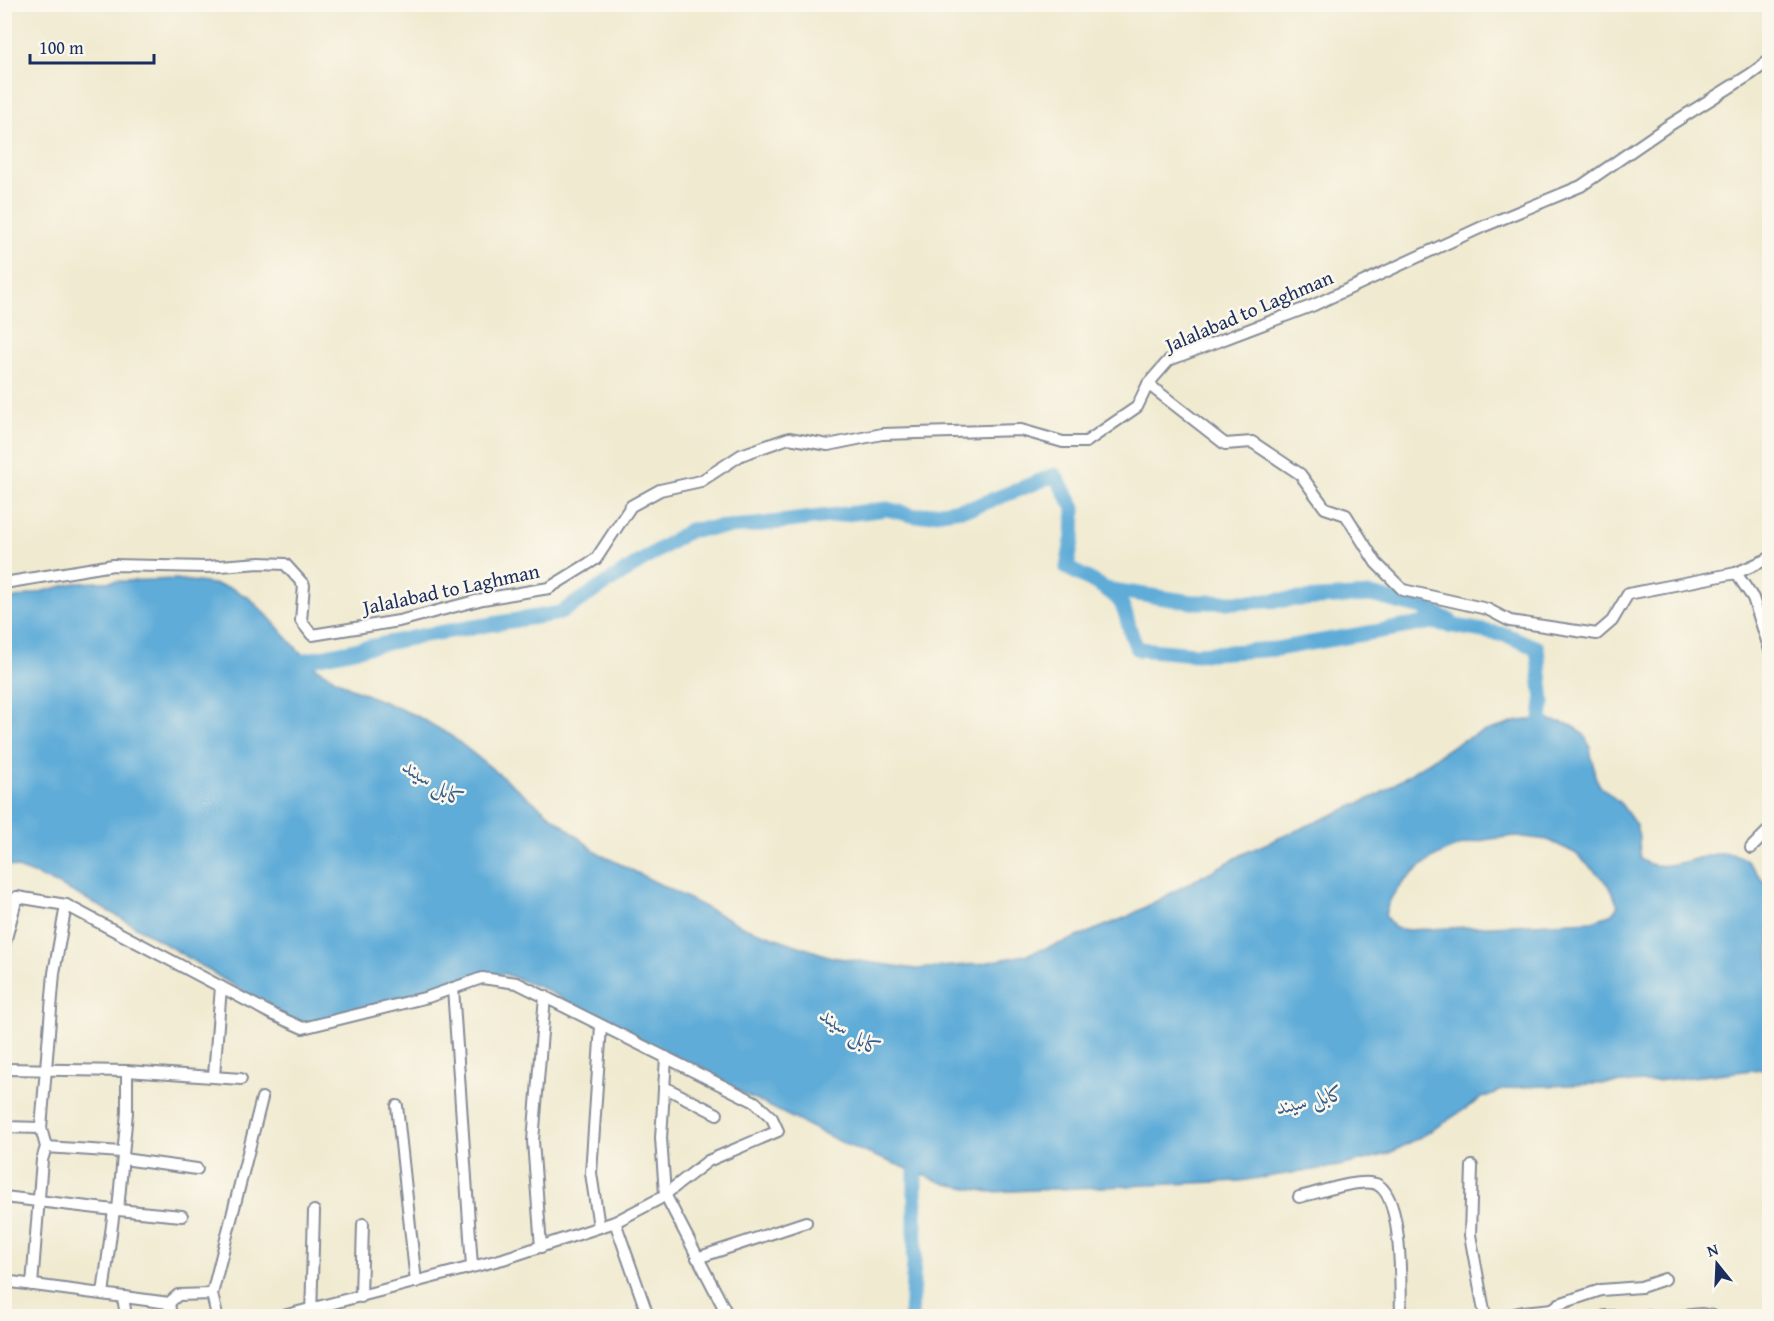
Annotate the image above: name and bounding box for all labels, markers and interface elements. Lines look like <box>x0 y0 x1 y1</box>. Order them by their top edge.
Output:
scale bar <box>30 27 154 65</box>
text: 100 m <box>39 34 84 61</box>
street label: Jalalabad to Laghman <box>1158 262 1337 360</box>
street label: Jalalabad to Laghman <box>357 556 542 622</box>
water label: کابل سيند <box>396 751 472 815</box>
water label: کابل سيند <box>814 999 889 1064</box>
water label: کابل سيند <box>1272 1077 1348 1122</box>
north arrow <box>1687 1234 1747 1294</box>
text: N <box>1704 1237 1721 1263</box>

